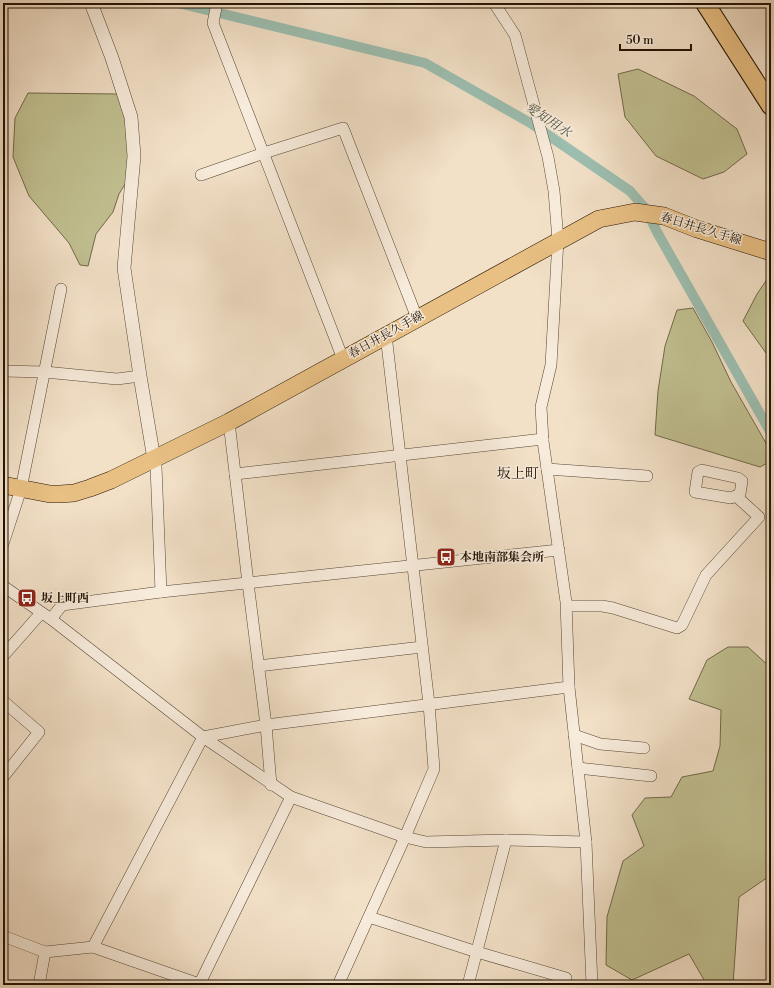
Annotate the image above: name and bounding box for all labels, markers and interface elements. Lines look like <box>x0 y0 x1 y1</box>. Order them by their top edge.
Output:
scale bar <box>620 26 691 52</box>
text: 50 m <box>626 33 654 48</box>
water label: 愛知用水 <box>522 99 576 142</box>
street label: 春日井長久手線 <box>659 210 743 248</box>
street label: 春日井長久手線 <box>346 308 426 362</box>
district label: 坂上町 <box>497 465 539 483</box>
bus stop icon: 本地南部集会所 <box>435 546 457 568</box>
place label: 本地南部集会所 <box>460 550 544 565</box>
bus stop icon: 坂上町西 <box>16 587 38 609</box>
place label: 坂上町西 <box>41 591 89 606</box>

